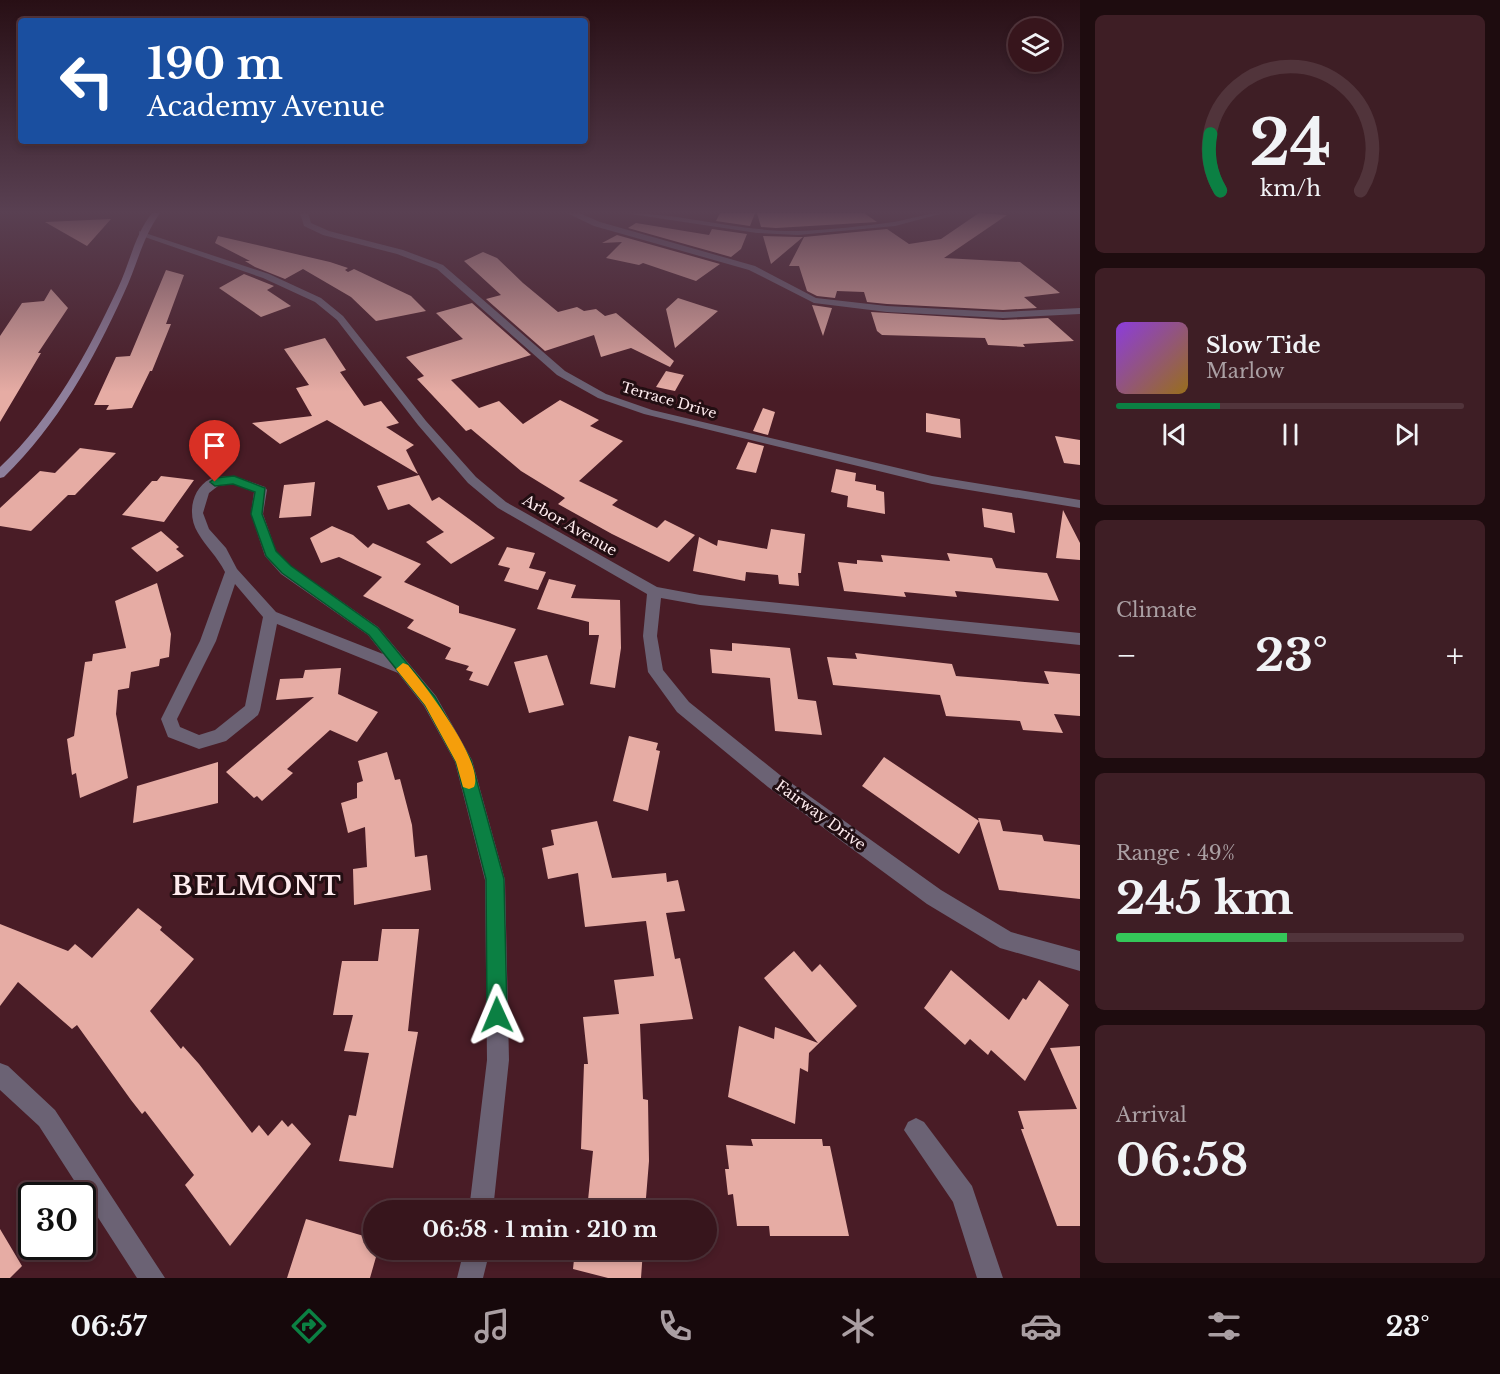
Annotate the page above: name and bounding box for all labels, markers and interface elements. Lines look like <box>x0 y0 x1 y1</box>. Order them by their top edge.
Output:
map controls <box>1008 18 1062 72</box>
button: layers <box>1008 18 1062 72</box>
text: 190 m <box>147 38 283 90</box>
icon: left <box>48 42 126 120</box>
text: Academy Avenue <box>147 90 385 123</box>
text: 24 <box>1249 104 1331 182</box>
text: km/h <box>1260 175 1321 202</box>
text: Slow Tide <box>1206 332 1321 359</box>
text: Marlow <box>1206 359 1285 383</box>
street label: Terrace Drive <box>619 378 719 422</box>
icon: previous <box>1158 418 1191 451</box>
icon: pause <box>1274 418 1307 451</box>
icon: next <box>1390 418 1423 451</box>
pin <box>189 420 240 482</box>
icon: arrive <box>198 429 231 462</box>
street label: Arbor Avenue <box>519 490 621 560</box>
text: Climate <box>1116 598 1197 622</box>
text: 23° <box>1255 627 1328 683</box>
text: − <box>1116 635 1137 676</box>
text: + <box>1446 635 1464 676</box>
street label: Fairway Drive <box>772 776 870 854</box>
text: Range · 49% <box>1116 841 1235 865</box>
district label: BELMONT <box>172 870 342 902</box>
text: 245 km <box>1116 870 1294 926</box>
position arrow <box>465 983 529 1047</box>
text: Arrival <box>1116 1103 1187 1127</box>
text: 06:58 <box>1116 1132 1248 1188</box>
speed limit sign: 30 <box>18 1182 96 1260</box>
text: 06:58 · 1 min · 210 m <box>423 1216 657 1243</box>
icon: directions <box>288 1305 330 1347</box>
icon: music <box>471 1305 513 1347</box>
icon: phone <box>654 1305 696 1347</box>
icon: climate <box>837 1305 879 1347</box>
icon: car <box>1020 1305 1062 1347</box>
icon: filters <box>1203 1305 1245 1347</box>
text: 06:57 <box>70 1310 147 1343</box>
text: 23° <box>1386 1310 1429 1343</box>

